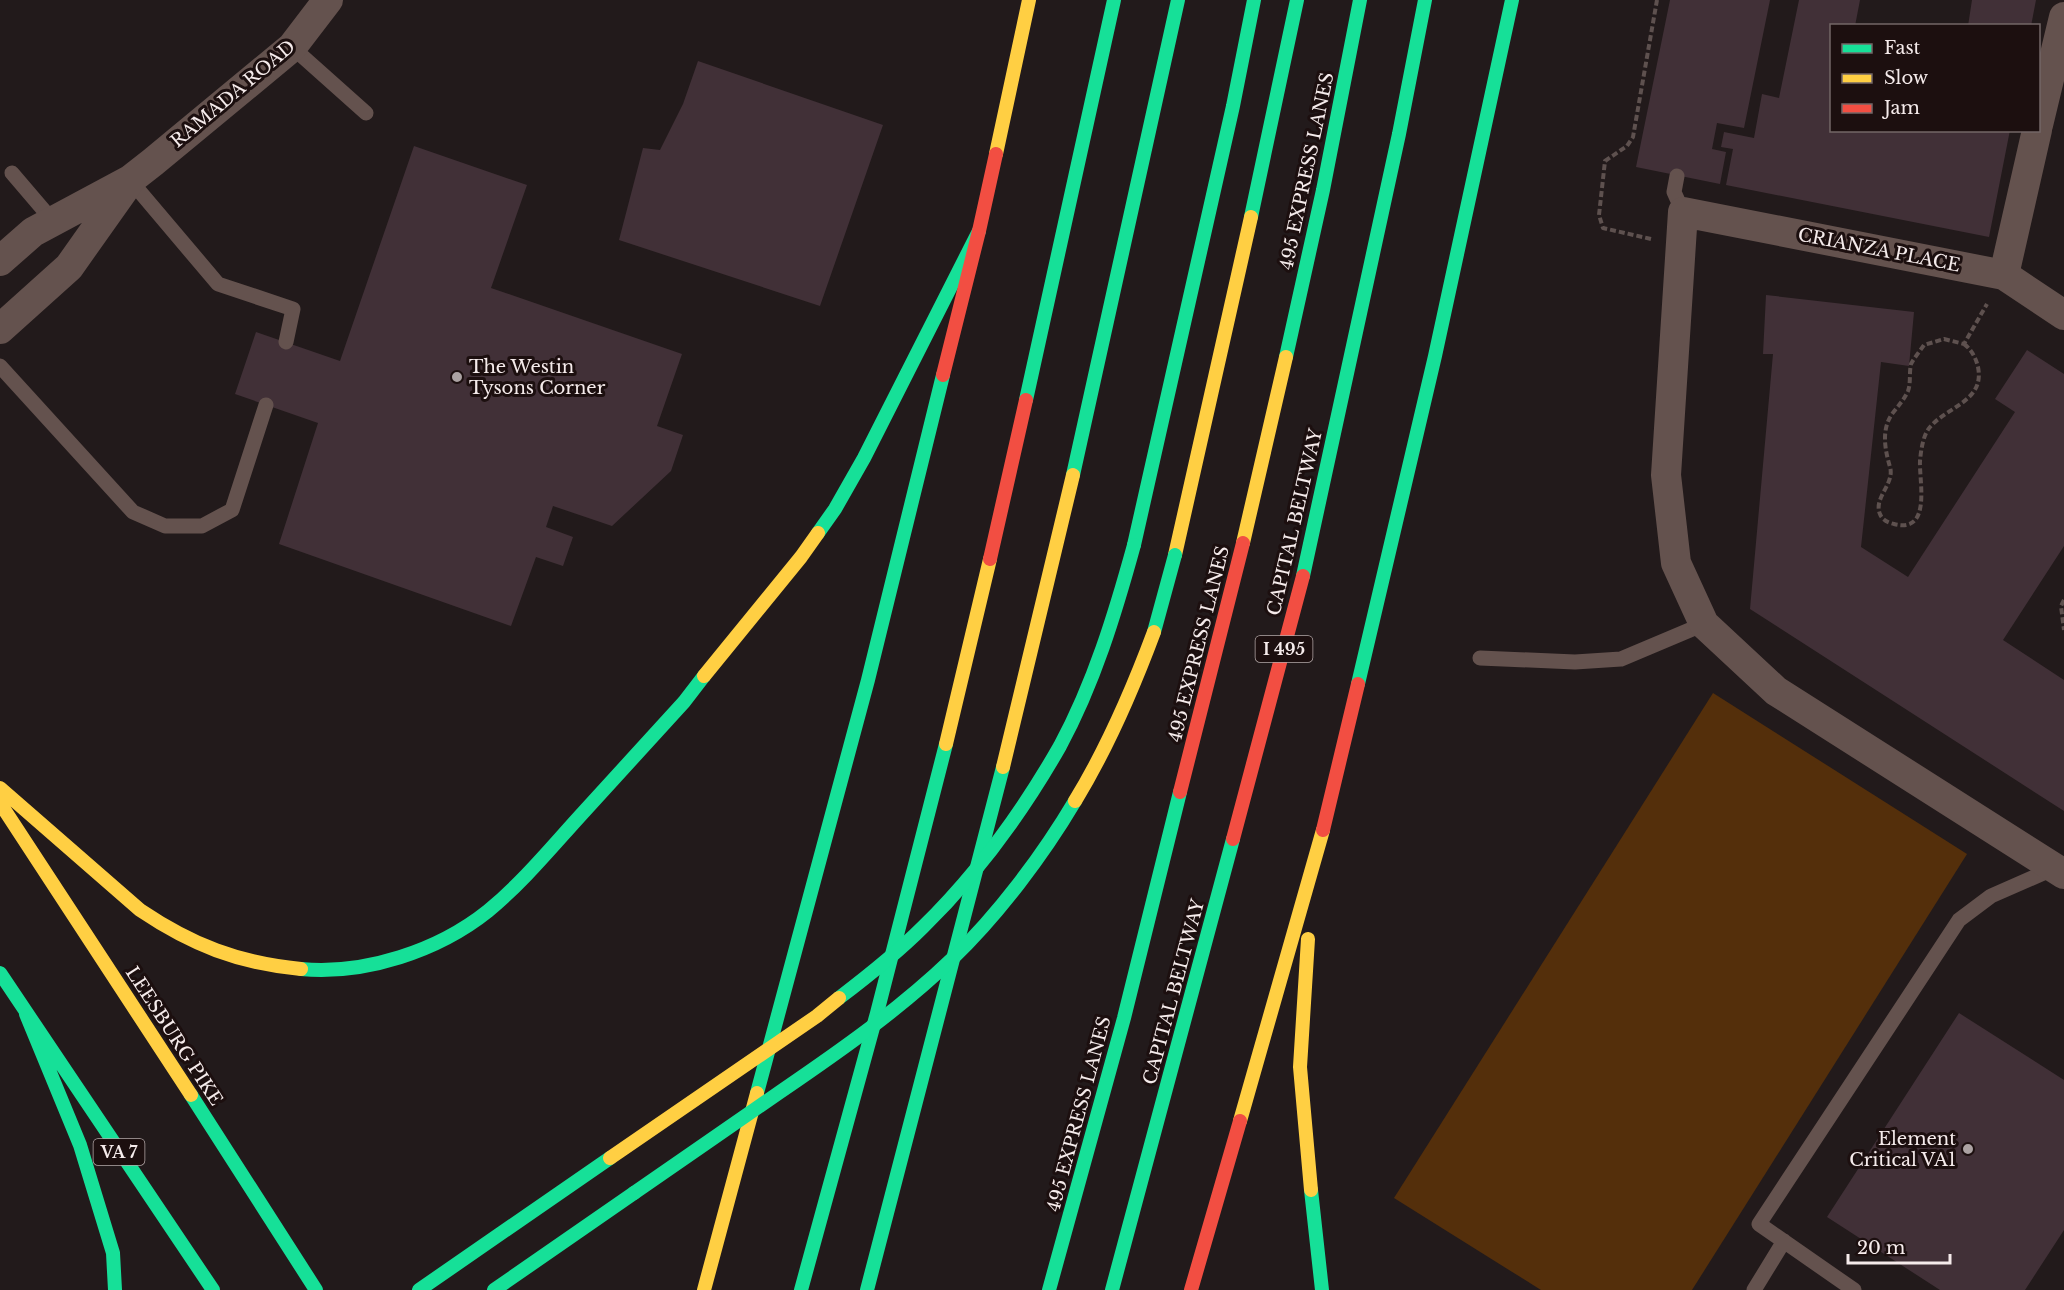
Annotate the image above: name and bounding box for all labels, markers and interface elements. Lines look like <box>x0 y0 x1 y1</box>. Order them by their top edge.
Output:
legend <box>1830 24 2040 132</box>
street label: RAMADA ROAD <box>166 36 300 152</box>
text: Fast <box>1884 37 1921 59</box>
text: Slow <box>1884 67 1929 89</box>
street label: 495 EXPRESS LANES <box>1275 70 1339 272</box>
text: Jam <box>1882 97 1920 119</box>
street label: CRIANZA PLACE <box>1796 223 1962 277</box>
place label: The Westin Tysons Corner <box>469 356 606 399</box>
marker: The Westin Tysons Corner <box>450 370 464 384</box>
street label: CAPITAL BELTWAY <box>1263 426 1327 618</box>
street label: 495 EXPRESS LANES <box>1164 544 1234 744</box>
road number: I 495 <box>1256 636 1312 662</box>
street label: CAPITAL BELTWAY <box>1139 896 1210 1087</box>
street label: LEESBURG PIKE <box>121 962 227 1110</box>
street label: 495 EXPRESS LANES <box>1042 1014 1116 1214</box>
place label: Element Critical VA1 <box>1849 1128 1956 1171</box>
road number: VA 7 <box>94 1139 144 1165</box>
marker: Element Critical VA1 <box>1961 1142 1975 1156</box>
scale bar <box>1848 1227 1950 1265</box>
text: 20 m <box>1857 1237 1905 1259</box>

